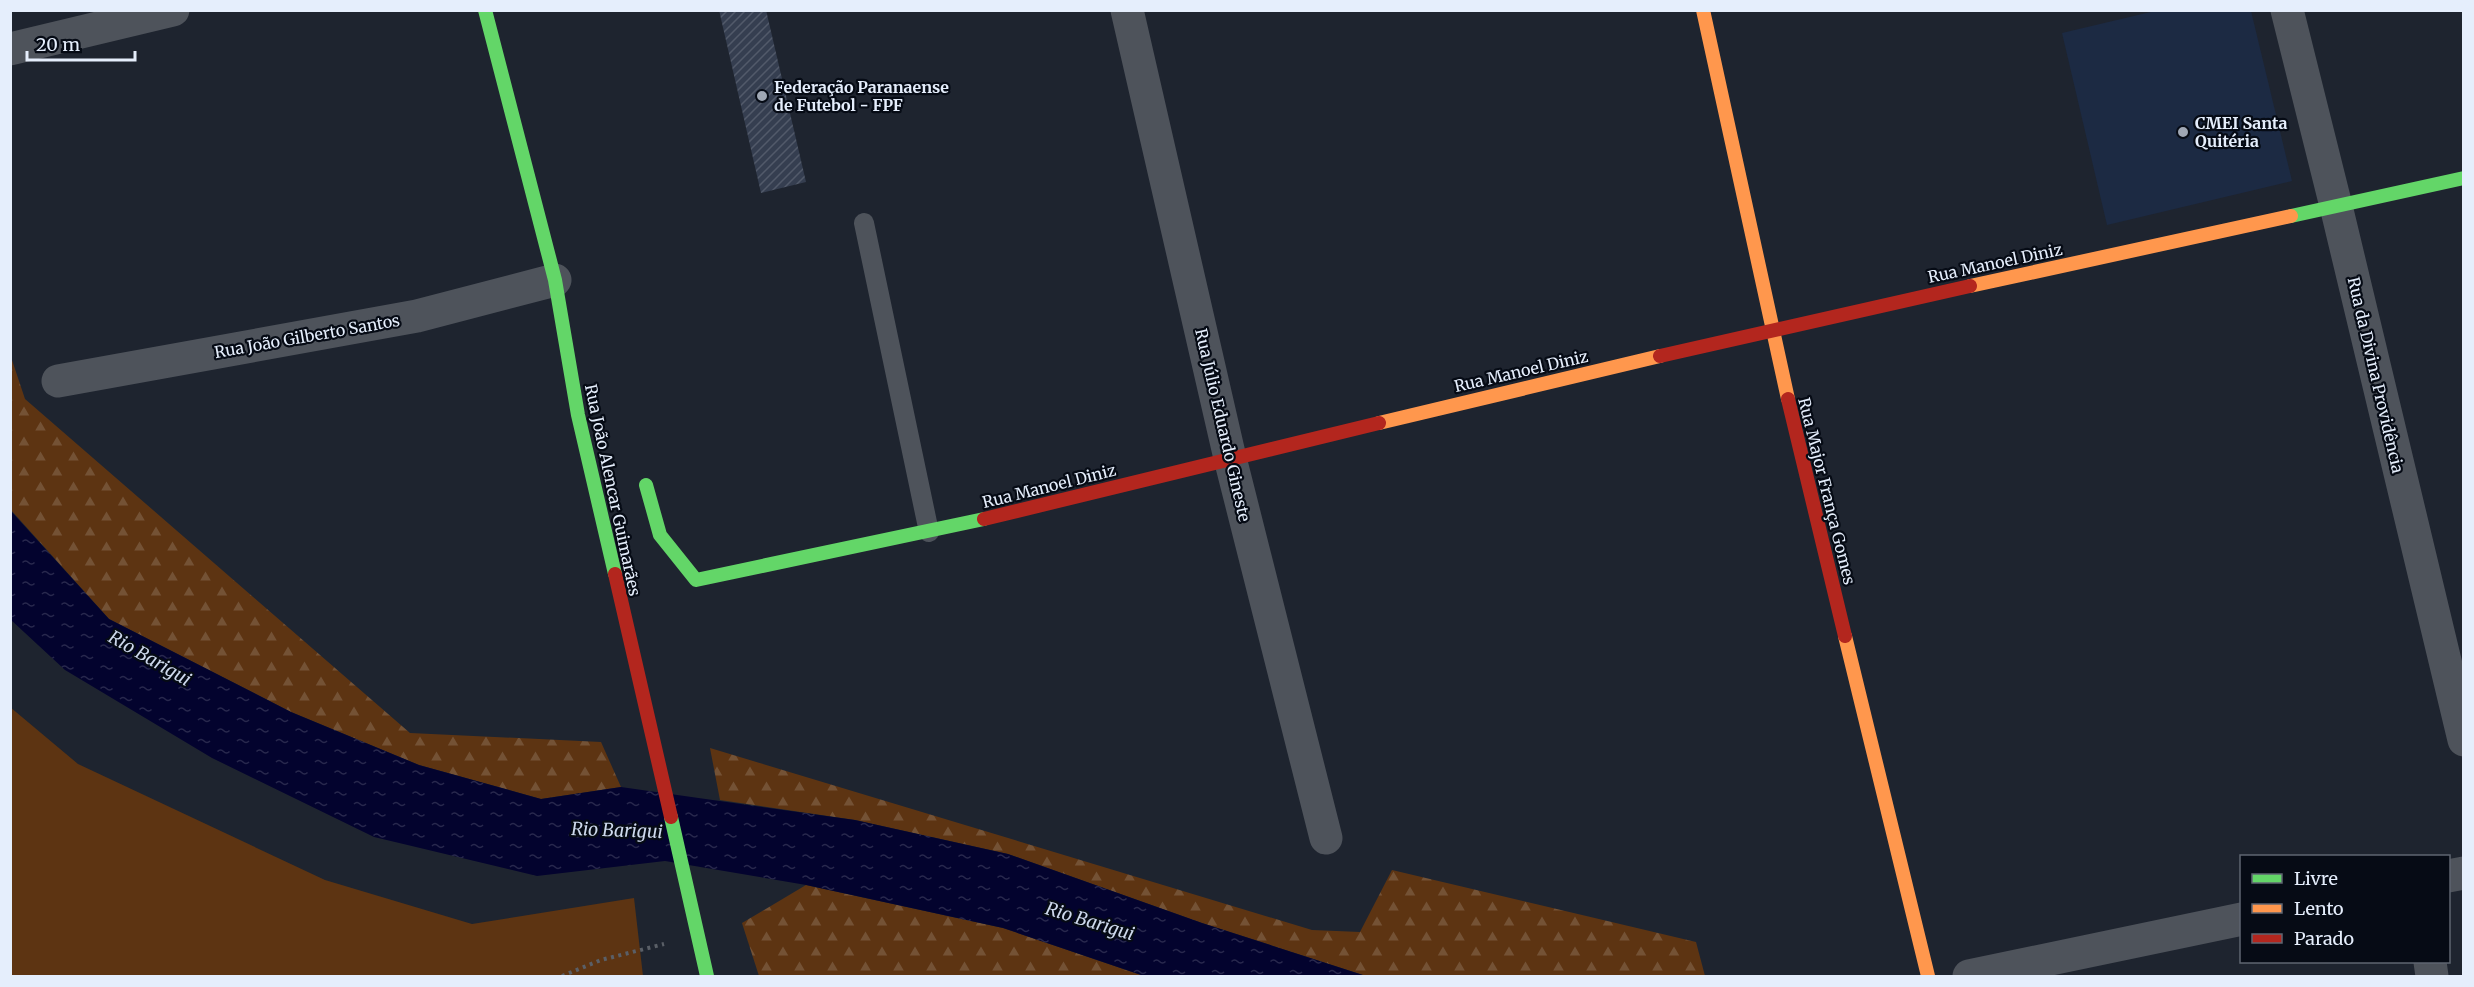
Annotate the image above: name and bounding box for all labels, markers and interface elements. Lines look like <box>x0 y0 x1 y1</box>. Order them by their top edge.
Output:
scale bar <box>27 24 135 62</box>
text: 20 m <box>36 33 80 56</box>
place label: Federação Paranaense de Futebol - FPF <box>774 77 949 115</box>
marker: Federação Paranaense de Futebol - FPF <box>755 89 769 103</box>
place label: CMEI Santa Quitéria <box>2195 113 2287 151</box>
marker: CMEI Santa Quitéria <box>2176 125 2190 139</box>
street label: Rua Manoel Diniz <box>1926 239 2064 287</box>
street label: Rua da Divina Providência <box>2344 275 2408 475</box>
street label: Rua João Gilberto Santos <box>213 310 401 362</box>
street label: Rua Júlio Eduardo Gineste <box>1191 326 1255 524</box>
street label: Rua Manoel Diniz <box>1452 346 1590 396</box>
street label: Rua João Alencar Guimarães <box>581 382 645 598</box>
street label: Rua Major França Gomes <box>1794 395 1860 587</box>
street label: Rua Manoel Diniz <box>980 460 1118 512</box>
water label: Rio Barigui <box>105 625 195 691</box>
water label: Rio Barigui <box>571 817 663 843</box>
legend <box>2240 855 2450 963</box>
text: Livre <box>2294 867 2338 890</box>
water label: Rio Barigui <box>1043 897 1137 945</box>
text: Lento <box>2294 897 2344 920</box>
text: Parado <box>2294 927 2354 950</box>

